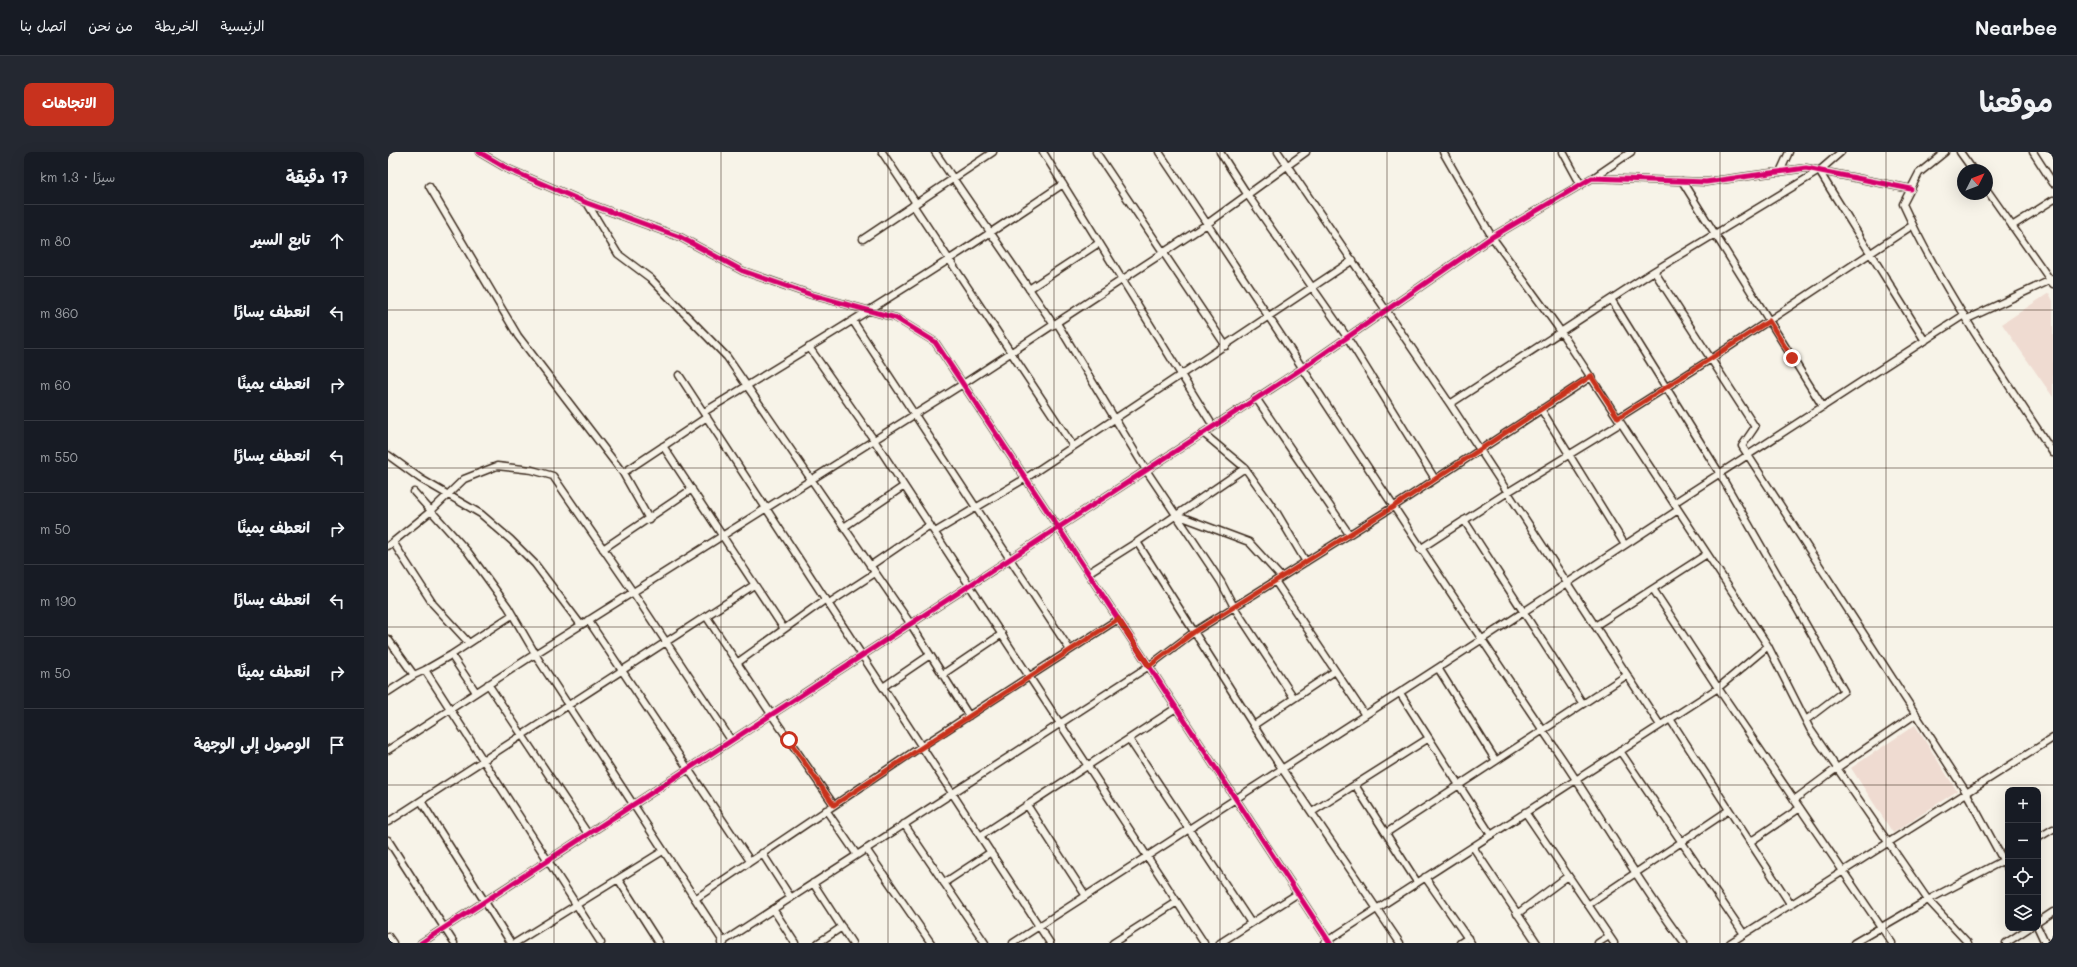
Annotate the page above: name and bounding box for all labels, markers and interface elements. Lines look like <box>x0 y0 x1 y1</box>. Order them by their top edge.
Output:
text: Nearbee <box>1975 15 2057 40</box>
text: اتصل بنا <box>20 16 66 35</box>
text: من نحن <box>88 16 133 35</box>
text: الخريطة <box>155 16 199 35</box>
text: الرئيسية <box>221 16 264 35</box>
button: الاتجاهات <box>24 83 114 126</box>
text: موقعنا <box>1979 83 2053 119</box>
north arrow <box>1957 164 1993 200</box>
text: 17 دقيقة <box>286 165 348 187</box>
text: سيرًا · 1.3 km <box>40 168 115 185</box>
text: تابع السير <box>251 229 310 249</box>
icon: ahead <box>326 230 348 252</box>
text: 80 m <box>40 232 70 249</box>
text: انعطف يسارًا <box>234 301 310 321</box>
icon: left <box>326 302 348 324</box>
text: 360 m <box>40 304 78 321</box>
route end <box>1783 349 1801 367</box>
text: انعطف يمينًا <box>238 373 310 393</box>
icon: right <box>326 374 348 396</box>
text: 60 m <box>40 376 70 393</box>
text: انعطف يسارًا <box>234 445 310 465</box>
icon: left <box>326 446 348 468</box>
text: 550 m <box>40 448 78 465</box>
text: انعطف يمينًا <box>238 517 310 537</box>
icon: right <box>326 518 348 540</box>
text: 50 m <box>40 520 70 537</box>
text: انعطف يسارًا <box>234 589 310 609</box>
icon: left <box>326 590 348 612</box>
text: 190 m <box>40 592 76 609</box>
text: انعطف يمينًا <box>238 661 310 681</box>
icon: right <box>326 662 348 684</box>
text: 50 m <box>40 664 70 681</box>
route start <box>780 731 798 749</box>
text: الوصول إلى الوجهة <box>194 733 310 753</box>
icon: arrive <box>326 734 348 756</box>
map controls <box>2005 787 2041 931</box>
button: + <box>2005 787 2041 823</box>
button: − <box>2005 823 2041 859</box>
button: locate <box>2005 859 2041 895</box>
button: layers <box>2005 895 2041 931</box>

